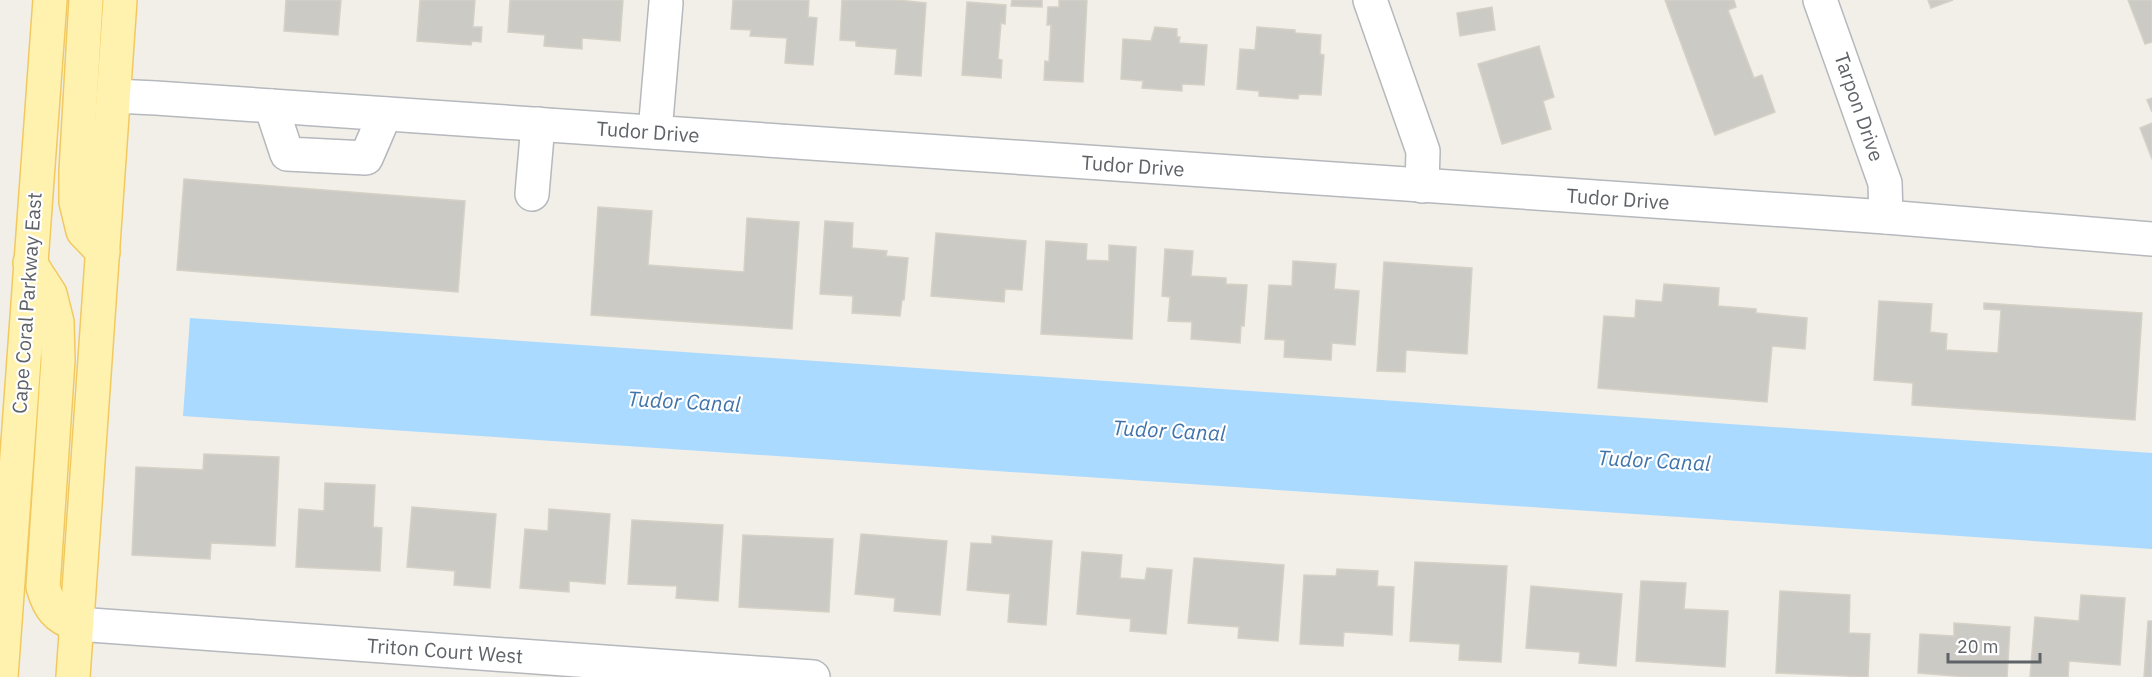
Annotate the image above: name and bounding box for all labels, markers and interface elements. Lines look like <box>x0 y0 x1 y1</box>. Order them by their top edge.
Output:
street label: Tarpon Drive <box>1828 49 1891 165</box>
street label: Tudor Drive <box>596 114 700 149</box>
street label: Tudor Drive <box>1081 148 1185 183</box>
street label: Tudor Drive <box>1566 181 1670 216</box>
street label: Cape Coral Parkway East <box>5 191 48 415</box>
water label: Tudor Canal <box>627 384 742 418</box>
water label: Tudor Canal <box>1112 413 1227 447</box>
water label: Tudor Canal <box>1597 443 1712 477</box>
scale bar <box>1948 626 2040 664</box>
street label: Triton Court West <box>366 632 524 669</box>
text: 20 m <box>1957 635 1999 658</box>

